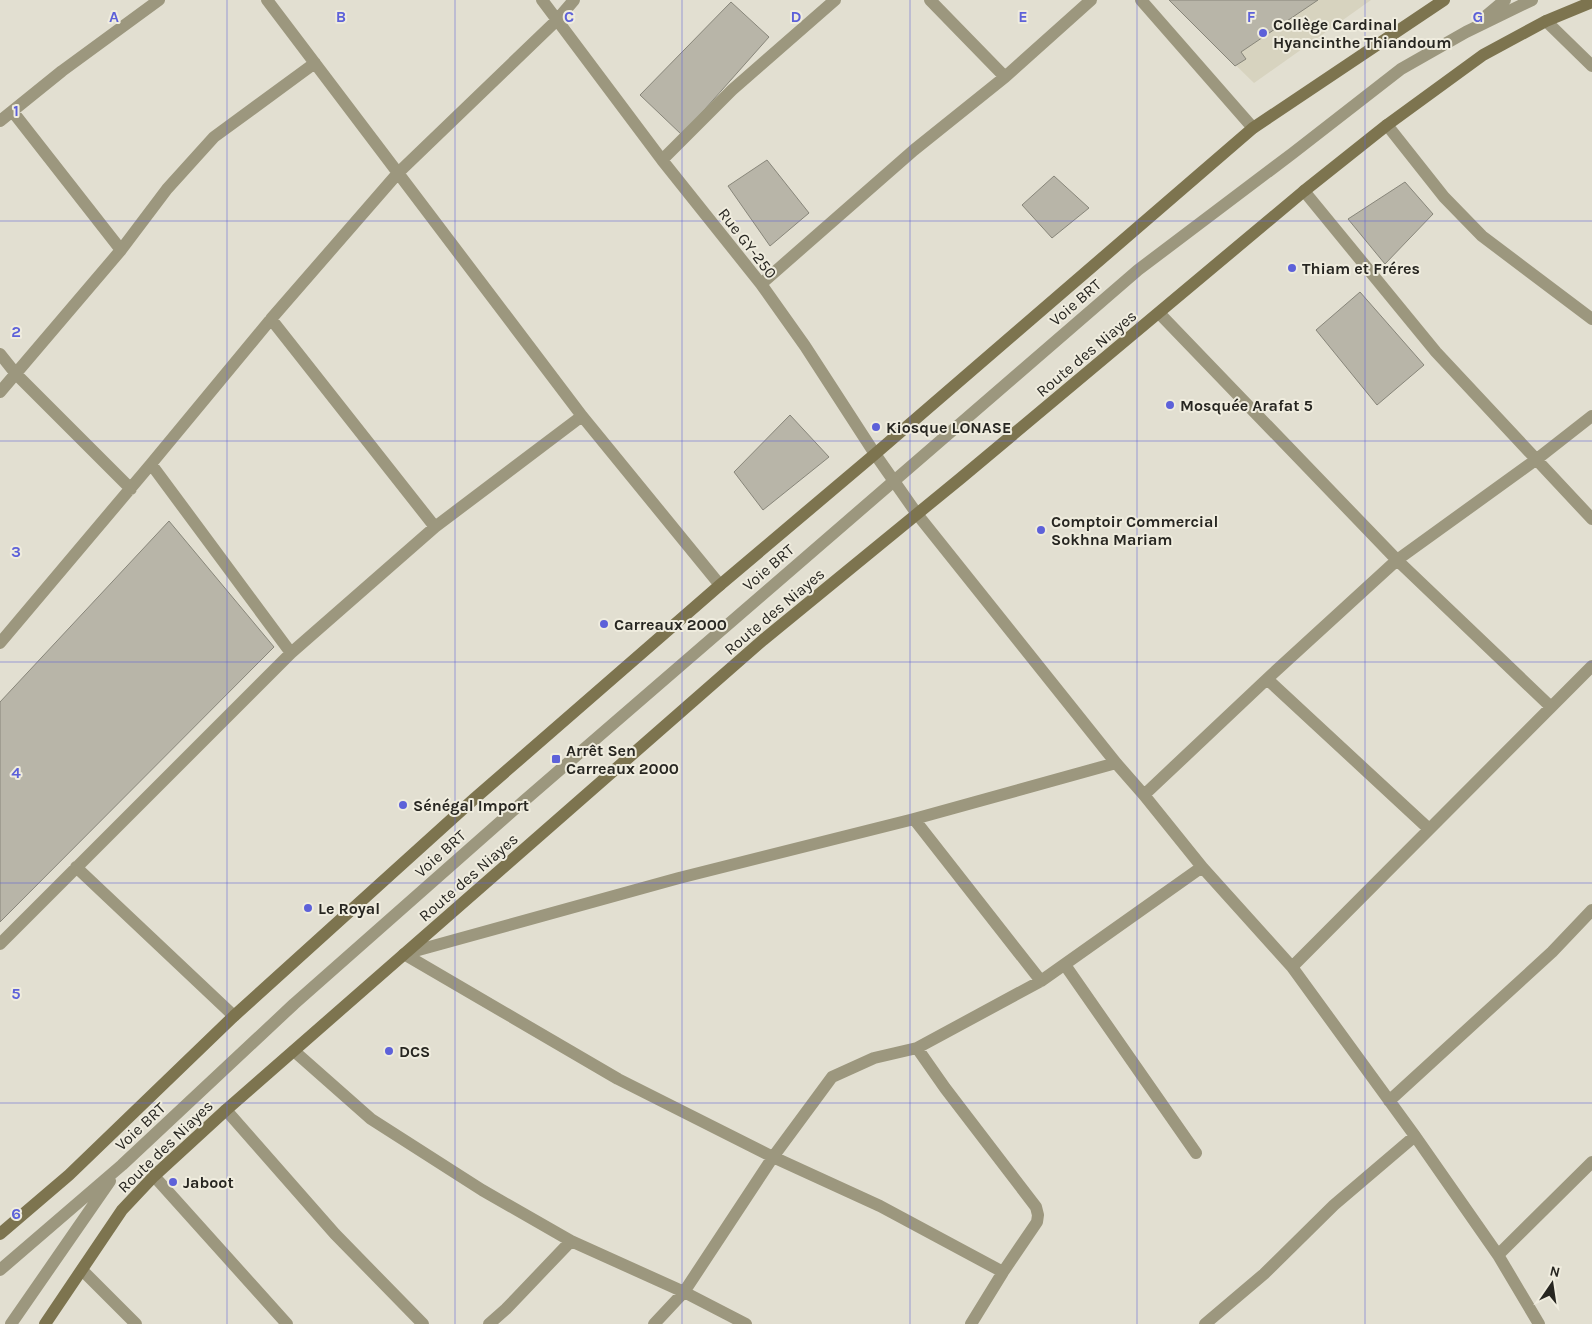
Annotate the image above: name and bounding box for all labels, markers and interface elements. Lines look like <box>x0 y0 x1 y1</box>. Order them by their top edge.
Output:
text: A <box>109 7 119 26</box>
text: B <box>336 7 346 26</box>
text: C <box>564 7 574 26</box>
text: D <box>791 7 802 26</box>
text: E <box>1018 7 1028 26</box>
text: F <box>1247 7 1256 26</box>
text: G <box>1473 7 1483 26</box>
place label: Collège Cardinal Hyancinthe Thiandoum <box>1273 15 1451 52</box>
marker: Collège Cardinal Hyancinthe Thiandoum <box>1257 27 1269 39</box>
text: 1 <box>13 101 19 120</box>
street label: Rue GY-250 <box>714 204 781 282</box>
place label: Thiam et Fréres <box>1302 259 1420 278</box>
marker: Thiam et Fréres <box>1286 262 1298 274</box>
street label: Voie BRT <box>1046 275 1105 330</box>
street label: Route des Niayes <box>1032 306 1140 401</box>
text: 2 <box>11 322 21 341</box>
place label: Mosquée Arafat 5 <box>1180 396 1313 415</box>
marker: Mosquée Arafat 5 <box>1164 399 1176 411</box>
place label: Kiosque LONASE <box>886 418 1011 437</box>
marker: Kiosque LONASE <box>870 421 882 433</box>
place label: Comptoir Commercial Sokhna Mariam <box>1051 512 1218 549</box>
marker: Comptoir Commercial Sokhna Mariam <box>1035 524 1047 536</box>
street label: Voie BRT <box>739 540 798 595</box>
text: 3 <box>11 542 21 561</box>
street label: Route des Niayes <box>720 564 828 659</box>
place label: Carreaux 2000 <box>614 615 727 634</box>
marker: Carreaux 2000 <box>598 618 610 630</box>
place label: Arrêt Sen Carreaux 2000 <box>566 741 679 778</box>
marker: Arrêt Sen Carreaux 2000 <box>550 753 562 765</box>
text: 4 <box>11 763 21 782</box>
place label: Sénégal Import <box>413 796 529 815</box>
marker: Sénégal Import <box>397 799 409 811</box>
street label: Voie BRT <box>411 826 470 881</box>
street label: Route des Niayes <box>415 829 522 925</box>
place label: Le Royal <box>318 899 380 918</box>
marker: Le Royal <box>302 902 314 914</box>
text: 5 <box>11 984 21 1003</box>
place label: DCS <box>399 1042 430 1061</box>
marker: DCS <box>383 1045 395 1057</box>
street label: Route des Niayes <box>114 1096 217 1197</box>
street label: Voie BRT <box>111 1098 169 1154</box>
place label: Jaboot <box>183 1173 234 1192</box>
marker: Jaboot <box>167 1176 179 1188</box>
text: 6 <box>11 1204 21 1223</box>
north arrow <box>1527 1259 1577 1309</box>
text: N <box>1548 1262 1562 1281</box>

